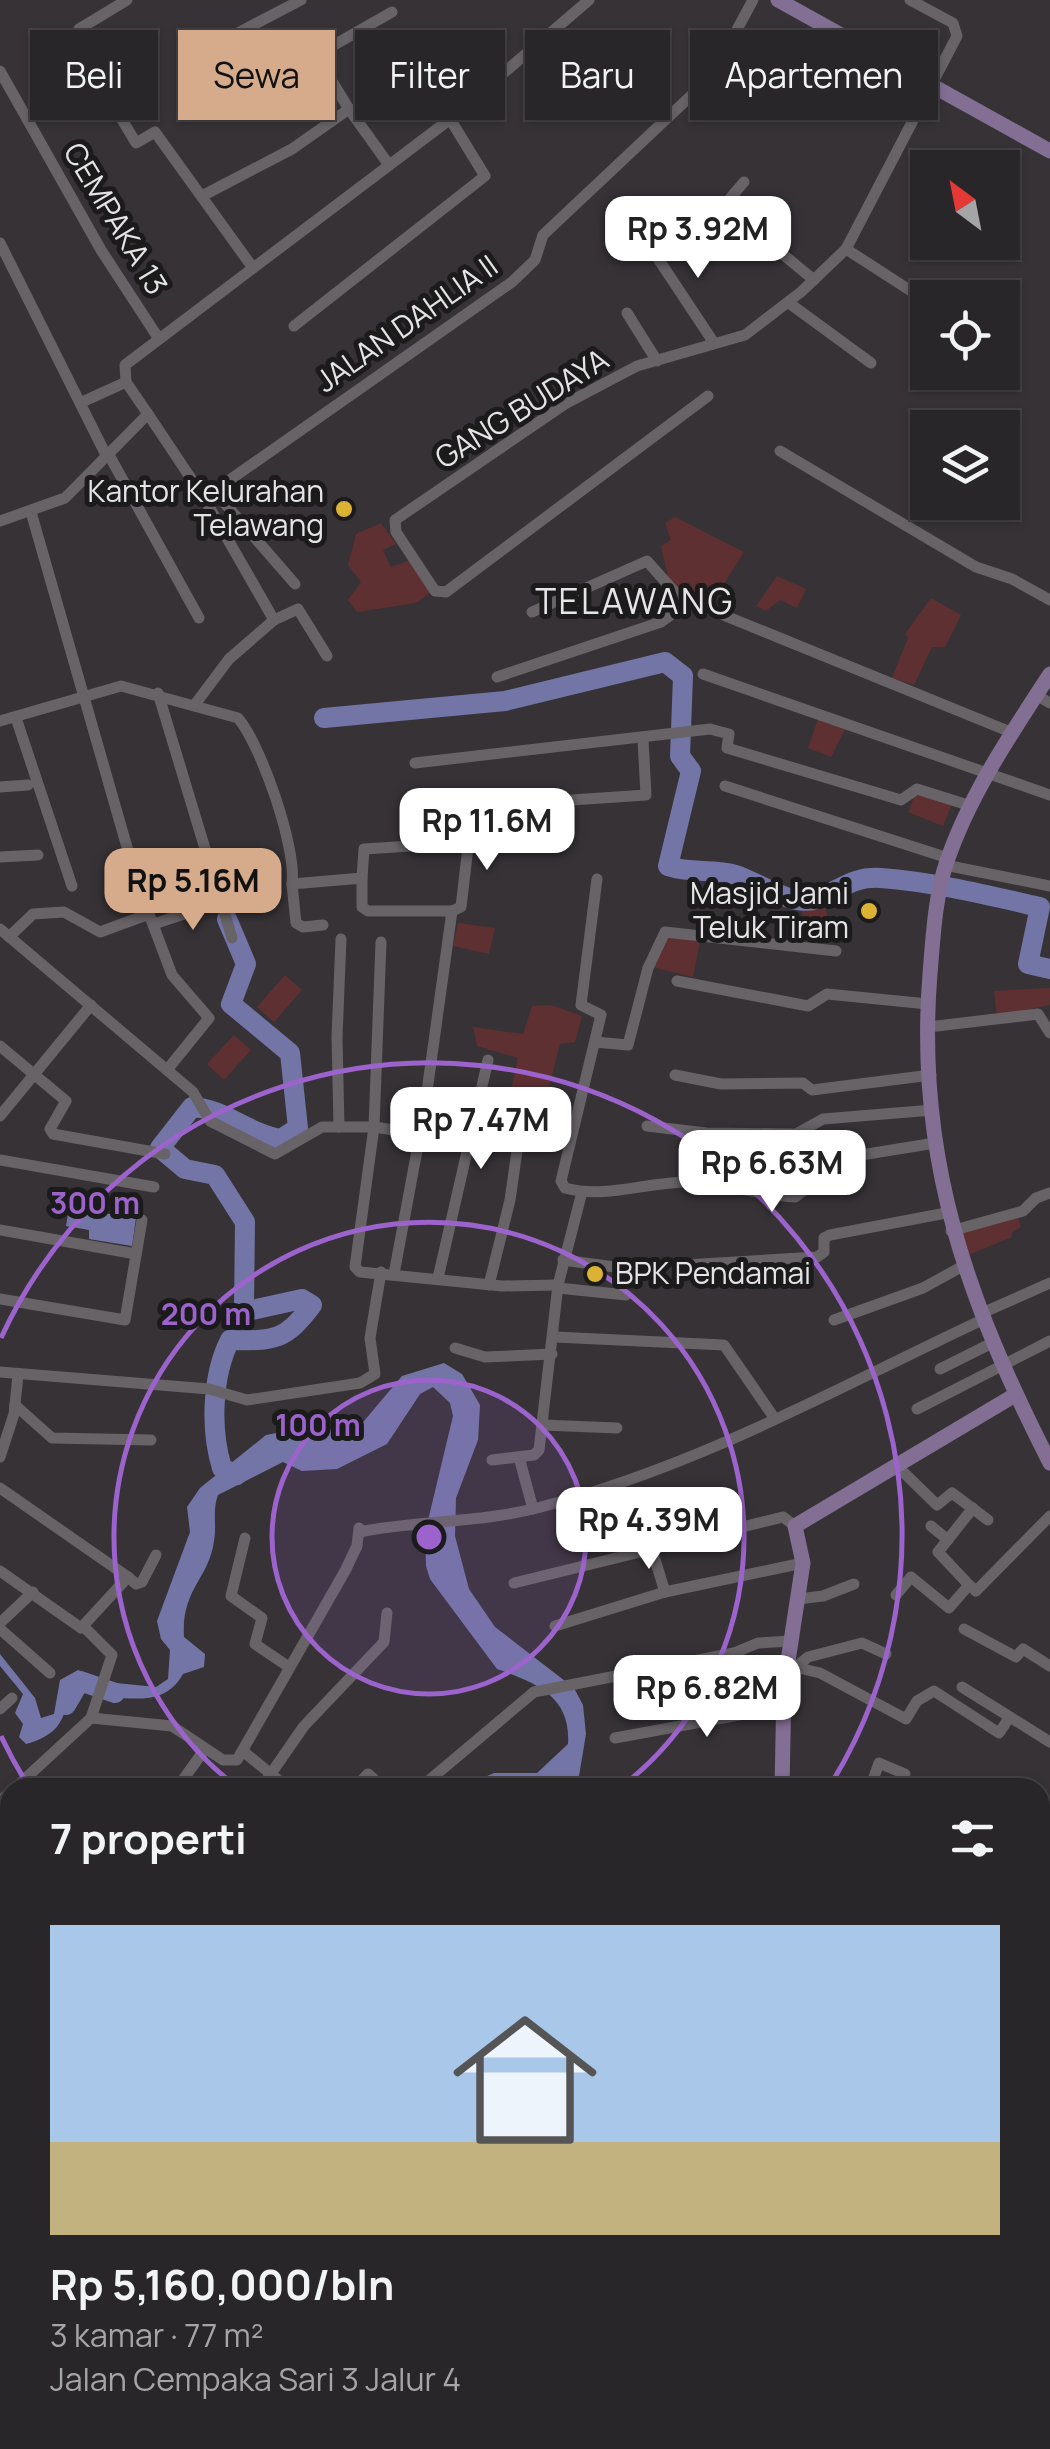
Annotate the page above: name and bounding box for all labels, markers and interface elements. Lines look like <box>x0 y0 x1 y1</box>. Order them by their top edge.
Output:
chip: Beli <box>30 30 158 120</box>
chip: Sewa <box>178 30 335 120</box>
chip: Filter <box>355 30 505 120</box>
chip: Baru <box>525 30 670 120</box>
chip: Apartemen <box>690 30 938 120</box>
street label: CEMPAKA 13 <box>55 135 178 302</box>
north arrow <box>910 150 1020 260</box>
map controls <box>910 150 1020 520</box>
pin: Rp 3.92M <box>595 196 801 281</box>
text: Rp 3.92M <box>627 206 769 250</box>
street label: JALAN DAHLIA II <box>307 245 505 401</box>
button: locate <box>910 280 1020 390</box>
street label: GANG BUDAYA <box>427 338 616 477</box>
button: layers <box>910 410 1020 520</box>
place label: Kantor Kelurahan Telawang <box>88 470 324 545</box>
marker: Kantor Kelurahan Telawang <box>333 498 355 520</box>
district label: TELAWANG <box>535 577 735 625</box>
pin: Rp 11.6M <box>384 788 590 873</box>
text: Rp 11.6M <box>422 798 552 842</box>
pin: Rp 5.16M <box>90 848 296 933</box>
text: Rp 5.16M <box>126 858 260 902</box>
place label: Masjid Jami Teluk Tiram <box>690 872 849 947</box>
marker: Masjid Jami Teluk Tiram <box>858 900 880 922</box>
pin: Rp 7.47M <box>378 1087 584 1172</box>
text: Rp 7.47M <box>412 1097 550 1141</box>
pin: Rp 6.63M <box>669 1130 875 1215</box>
text: Rp 6.63M <box>701 1140 843 1184</box>
text: 300 m <box>50 1182 140 1223</box>
place label: BPK Pendamai <box>615 1252 811 1293</box>
marker: BPK Pendamai <box>584 1263 606 1285</box>
text: 200 m <box>161 1293 251 1334</box>
text: 100 m <box>275 1404 361 1445</box>
pin: Rp 4.39M <box>546 1487 752 1572</box>
text: Rp 4.39M <box>578 1497 720 1541</box>
centre of rings <box>411 1519 447 1555</box>
pin: Rp 6.82M <box>604 1655 810 1740</box>
text: Rp 6.82M <box>636 1665 778 1709</box>
text: 7 properti <box>50 1809 247 1867</box>
icon: filters <box>945 1811 1000 1866</box>
icon: home <box>435 1990 615 2170</box>
text: Rp 5,160,000/bln <box>50 2255 394 2313</box>
text: 3 kamar · 77 m² <box>50 2313 264 2357</box>
text: Jalan Cempaka Sari 3 Jalur 4 <box>50 2357 461 2401</box>

